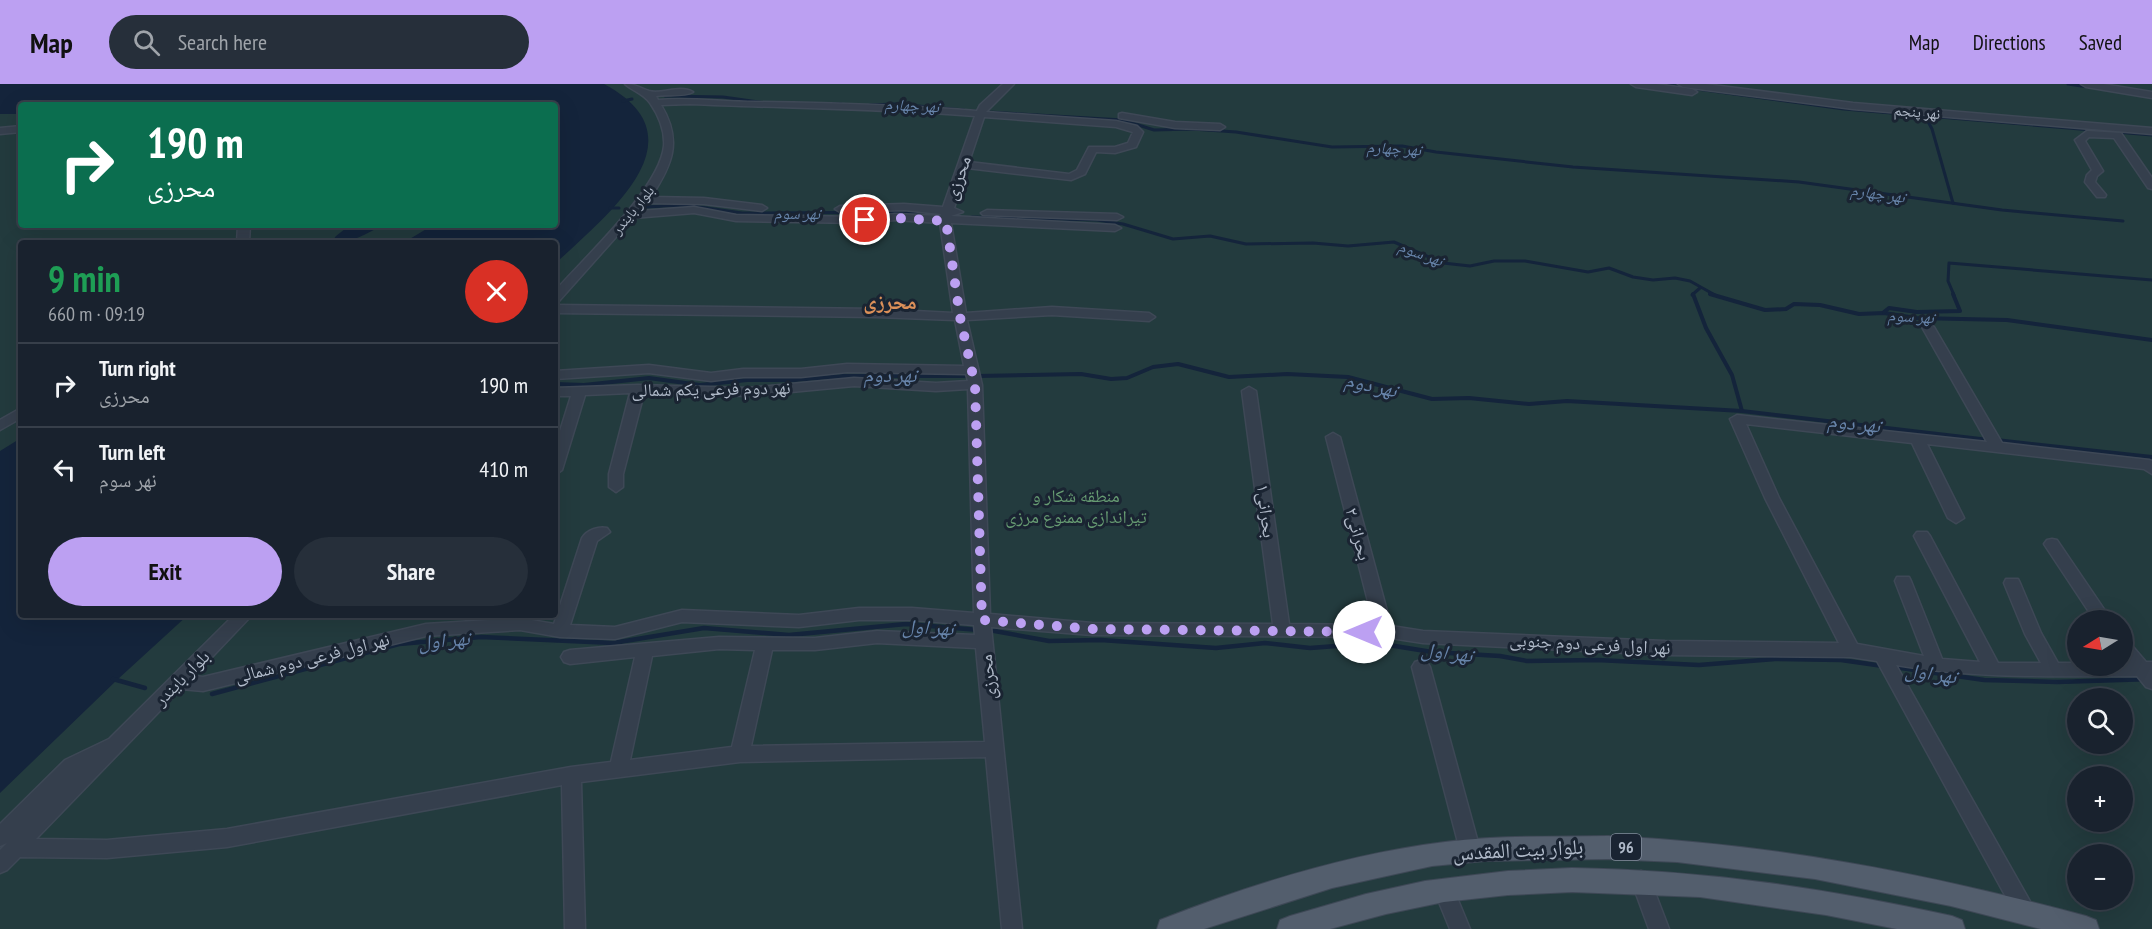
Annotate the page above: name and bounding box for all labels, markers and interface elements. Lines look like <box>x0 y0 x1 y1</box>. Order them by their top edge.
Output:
search box <box>109 15 529 69</box>
text: Map <box>30 24 73 61</box>
icon: search <box>130 26 163 59</box>
text: Search here <box>178 28 267 56</box>
text: Map <box>1909 29 1940 56</box>
text: Directions <box>1973 29 2046 56</box>
text: Saved <box>2079 29 2122 56</box>
water label: نهر چهارم <box>884 94 942 118</box>
street label: نهر پنجم <box>1893 100 1941 124</box>
text: 190 m <box>147 115 244 170</box>
icon: right <box>48 126 126 204</box>
water label: نهر چهارم <box>1366 137 1424 161</box>
street label: محرزی <box>939 152 976 203</box>
text: محرزی <box>147 170 215 204</box>
water label: نهر چهارم <box>1849 179 1909 208</box>
street label: بلوار بایندر <box>606 181 658 239</box>
pin <box>839 194 890 245</box>
water label: نهر سوم <box>774 203 823 224</box>
icon: arrive <box>848 203 881 236</box>
water label: نهر سوم <box>1396 236 1449 272</box>
text: 9 min <box>48 255 121 302</box>
button: close <box>465 260 528 323</box>
district label: محرزی <box>863 288 917 315</box>
text: 660 m · 09:19 <box>48 301 145 327</box>
water label: نهر سوم <box>1887 305 1937 328</box>
text: Turn right <box>99 354 176 382</box>
water label: نهر دوم <box>864 362 919 389</box>
water label: نهر دوم <box>1342 367 1402 405</box>
icon: right <box>48 369 81 402</box>
text: 190 m <box>479 371 528 399</box>
street label: نهر دوم فرعی یکم شمالی <box>631 376 791 402</box>
text: محرزی <box>99 383 150 409</box>
water label: نهر دوم <box>1826 407 1884 440</box>
text: Turn left <box>99 438 165 466</box>
icon: left <box>48 453 81 486</box>
text: 410 m <box>479 455 528 483</box>
text: نهر سوم <box>99 467 157 493</box>
street label: بحرانی۱ <box>1252 483 1281 539</box>
park label: منطقه شکار و تیراندازی ممنوع مرزی <box>1005 484 1147 528</box>
street label: بحرانی۲ <box>1340 505 1377 563</box>
button: Exit <box>48 537 282 606</box>
button: Share <box>294 537 528 606</box>
position arrow <box>1332 600 1396 664</box>
north arrow <box>2067 610 2133 676</box>
map controls <box>2067 610 2133 910</box>
water label: نهر اول <box>902 613 957 641</box>
water label: نهر اول <box>417 625 474 655</box>
street label: نهر اول فرعی دوم شمالی <box>232 627 392 689</box>
street label: نهر اول فرعی دوم جنوبی <box>1509 628 1671 660</box>
water label: نهر اول <box>1420 636 1477 668</box>
street label: بلوار بایندر <box>148 645 214 711</box>
street label: محرزی <box>974 653 1001 701</box>
water label: نهر اول <box>1904 657 1961 690</box>
button: search <box>2067 688 2133 754</box>
button: + <box>2067 766 2133 832</box>
street label: بلوار بیت المقدس <box>1452 833 1584 866</box>
road number: 96 <box>1611 834 1641 860</box>
button: − <box>2067 844 2133 910</box>

